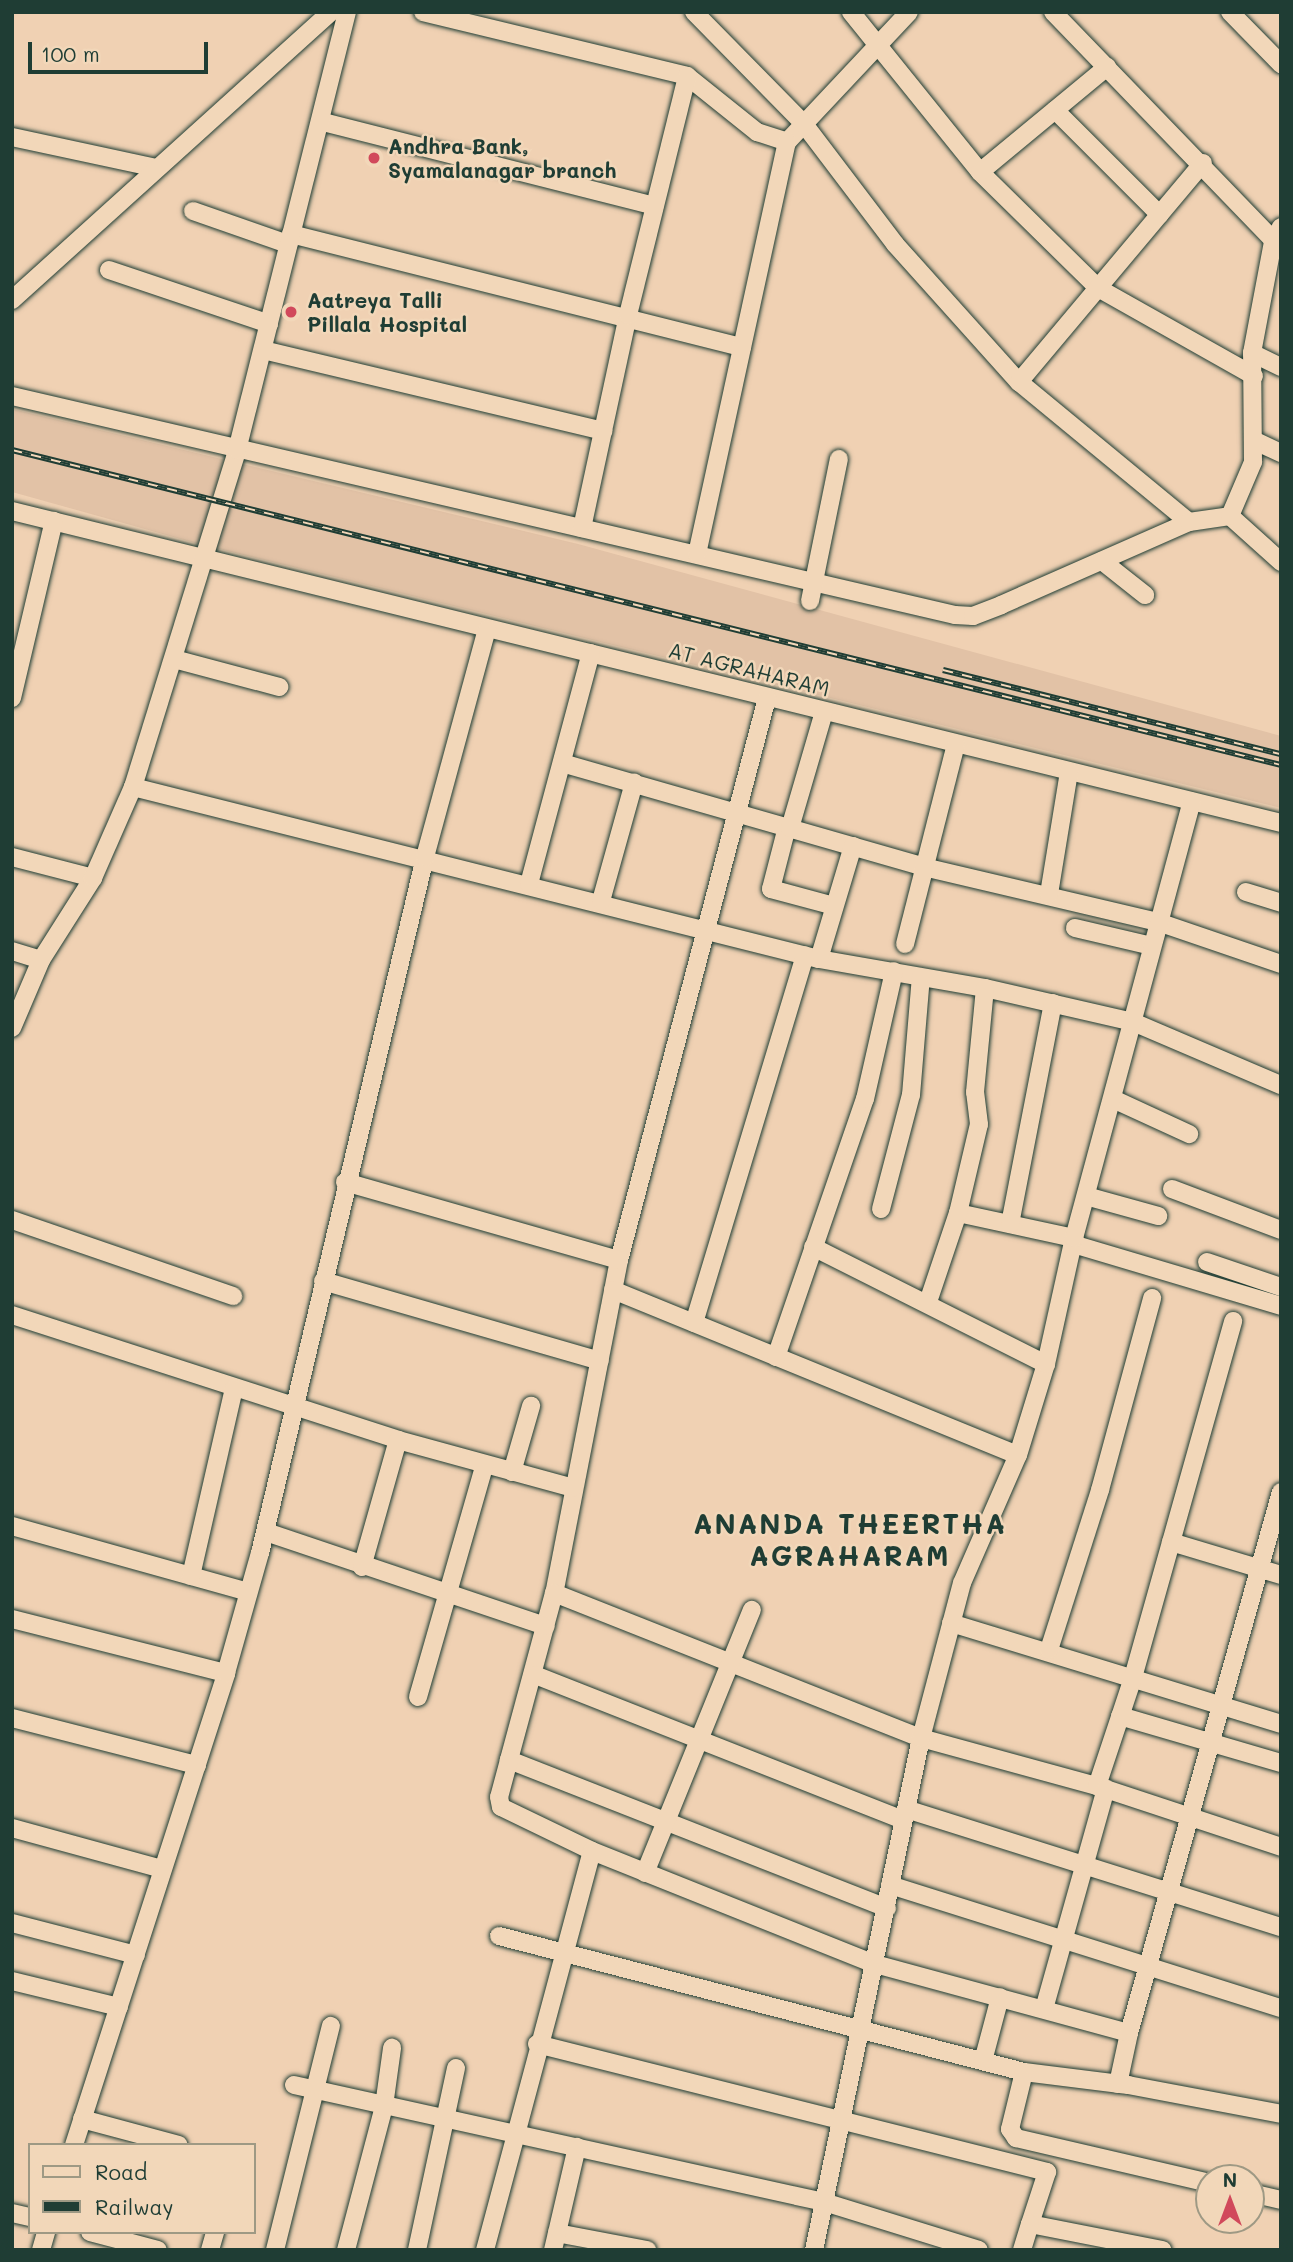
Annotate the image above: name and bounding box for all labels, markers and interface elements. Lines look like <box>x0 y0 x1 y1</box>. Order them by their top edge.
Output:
scale bar <box>32 28 212 72</box>
text: 100 m <box>41 40 100 67</box>
place label: Andhra Bank, Syamalanagar branch <box>388 133 616 183</box>
marker: Andhra Bank, Syamalanagar branch <box>366 150 382 166</box>
place label: Aatreya Talli Pillala Hospital <box>307 287 467 337</box>
marker: Aatreya Talli Pillala Hospital <box>281 302 301 322</box>
street label: AT AGRAHARAM <box>666 637 832 701</box>
district label: ANANDA THEERTHA AGRAHARAM <box>695 1506 1005 1572</box>
legend <box>28 2143 256 2234</box>
text: Road <box>95 2158 147 2185</box>
north arrow <box>1195 2164 1265 2234</box>
text: N <box>1223 2167 1237 2192</box>
text: Railway <box>95 2193 174 2220</box>

